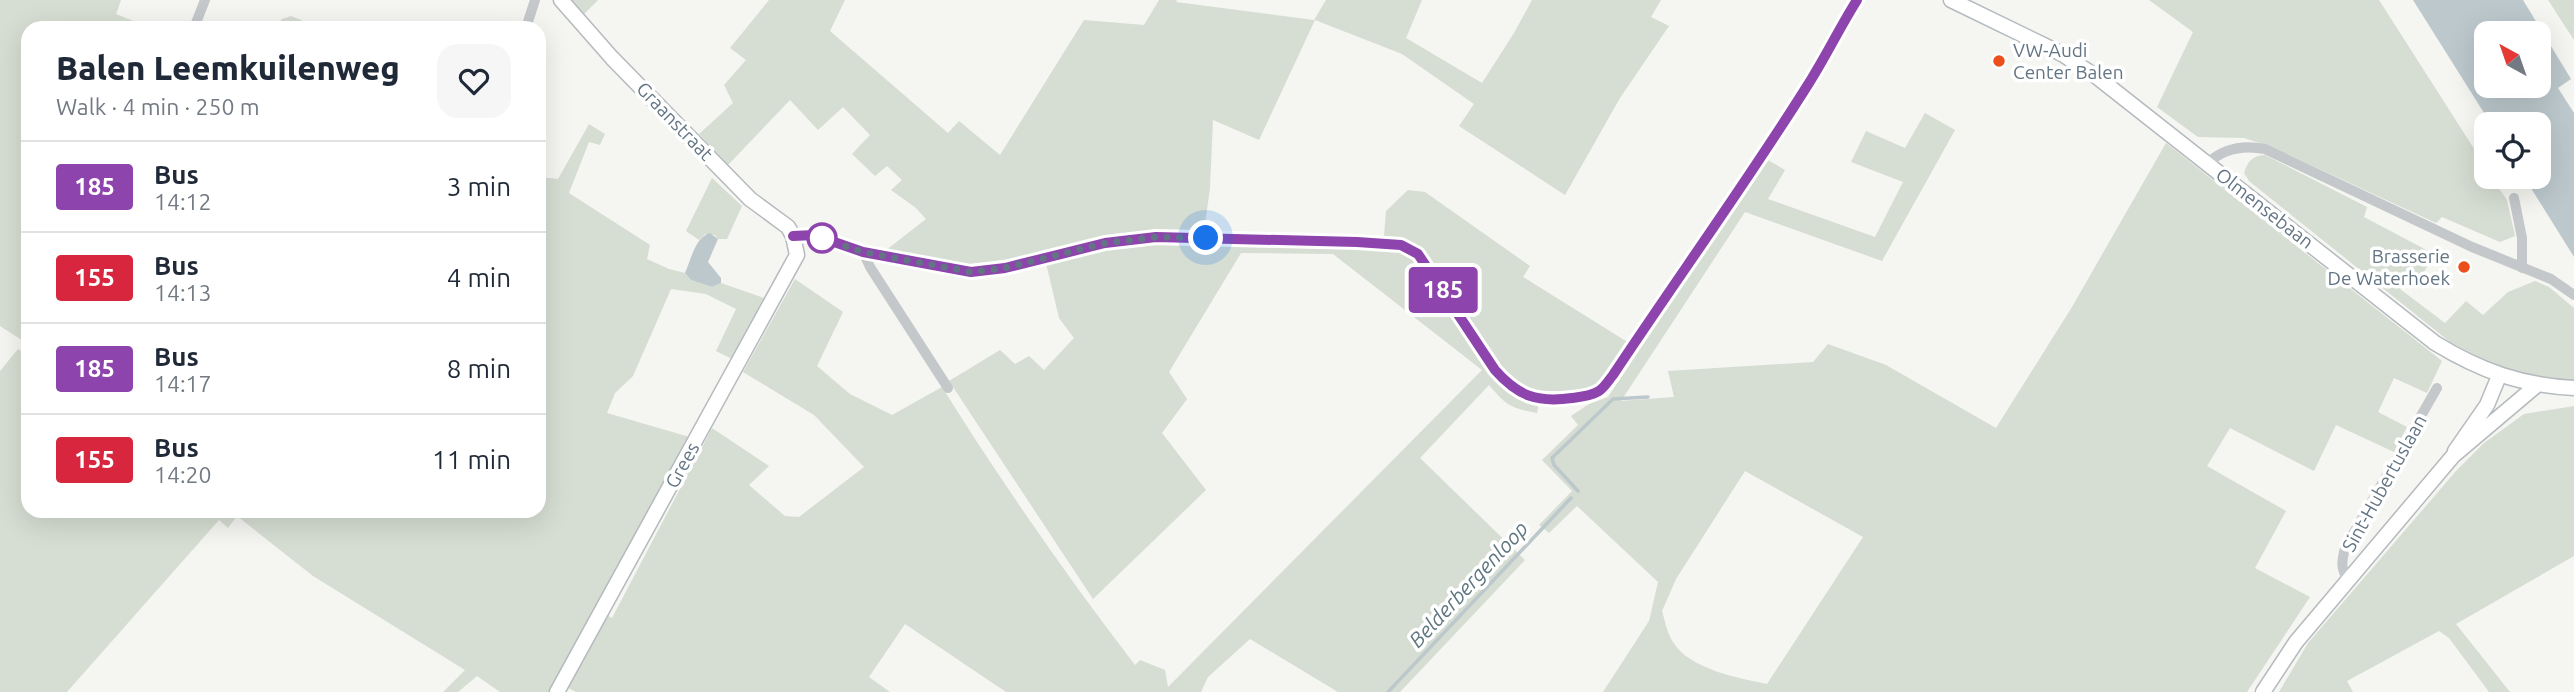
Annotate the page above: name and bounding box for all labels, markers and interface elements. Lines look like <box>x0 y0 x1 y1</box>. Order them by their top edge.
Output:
north arrow <box>2474 21 2552 98</box>
map controls <box>2474 21 2551 189</box>
place label: VW-Audi Center Balen <box>2013 39 2124 83</box>
button: heart <box>437 44 511 118</box>
text: Balen Leemkuilenweg <box>56 49 400 86</box>
marker: VW-Audi Center Balen <box>1991 53 2007 69</box>
street label: Graanstraat <box>632 77 718 165</box>
text: Walk · 4 min · 250 m <box>56 94 260 119</box>
button: locate <box>2474 112 2551 189</box>
text: Bus <box>154 160 199 189</box>
street label: Olmensebaan <box>2212 163 2318 253</box>
text: 3 min <box>447 172 511 201</box>
text: 185 <box>74 173 115 200</box>
text: 14:12 <box>154 189 212 214</box>
your location <box>1188 220 1223 255</box>
unlabelled marker <box>807 223 837 253</box>
place label: Brasserie De Waterhoek <box>2328 245 2450 289</box>
text: Bus <box>154 251 199 280</box>
marker: Brasserie De Waterhoek <box>2456 259 2472 275</box>
text: 4 min <box>447 263 511 292</box>
text: 155 <box>74 264 115 291</box>
line badge: 185 <box>1403 267 1483 313</box>
text: 185 <box>1423 276 1463 303</box>
text: 14:13 <box>154 280 212 305</box>
text: Bus <box>154 342 199 371</box>
text: 8 min <box>447 354 511 383</box>
text: 185 <box>74 355 115 382</box>
text: 14:17 <box>154 371 212 396</box>
street label: Sint-Hubertuslaan <box>2337 411 2431 555</box>
text: Bus <box>154 433 199 462</box>
street label: Grees <box>660 438 704 492</box>
text: 11 min <box>432 445 511 474</box>
text: 155 <box>74 446 115 473</box>
text: 14:20 <box>154 462 212 487</box>
water label: Belderbergenloop <box>1404 516 1532 652</box>

